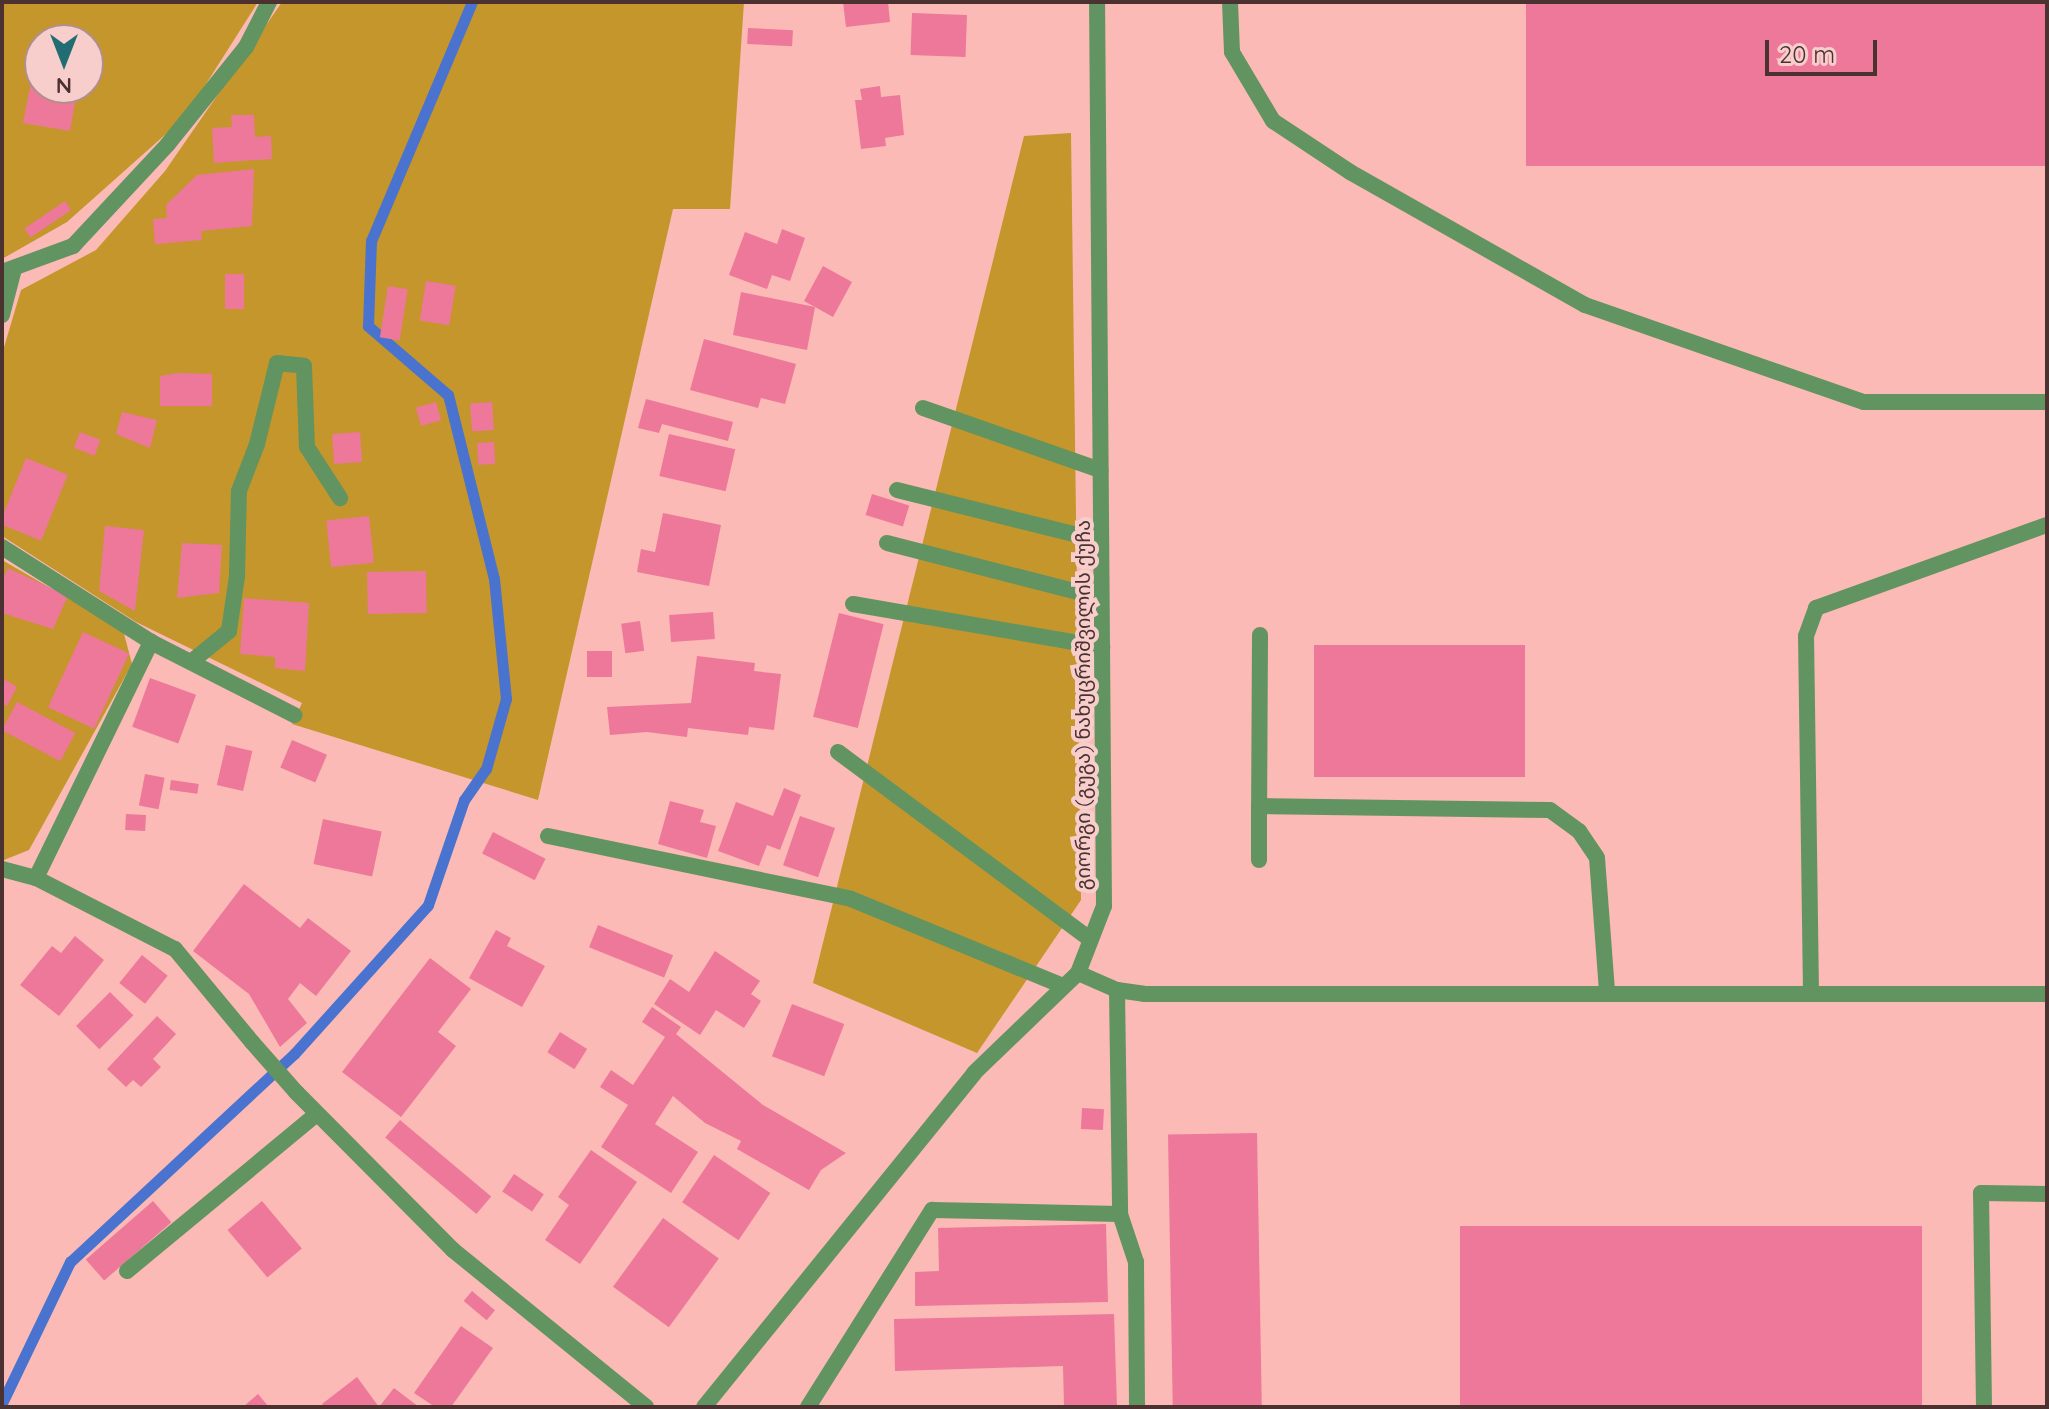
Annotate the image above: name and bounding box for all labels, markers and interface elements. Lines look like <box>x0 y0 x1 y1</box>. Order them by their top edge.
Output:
north arrow <box>24 24 104 104</box>
scale bar <box>1769 24 1881 74</box>
text: 20 m <box>1779 39 1835 69</box>
text: N <box>56 72 72 100</box>
street label: გიორგი (გუგა) ნახუცრიშვილის ქუჩა <box>1070 520 1094 890</box>

